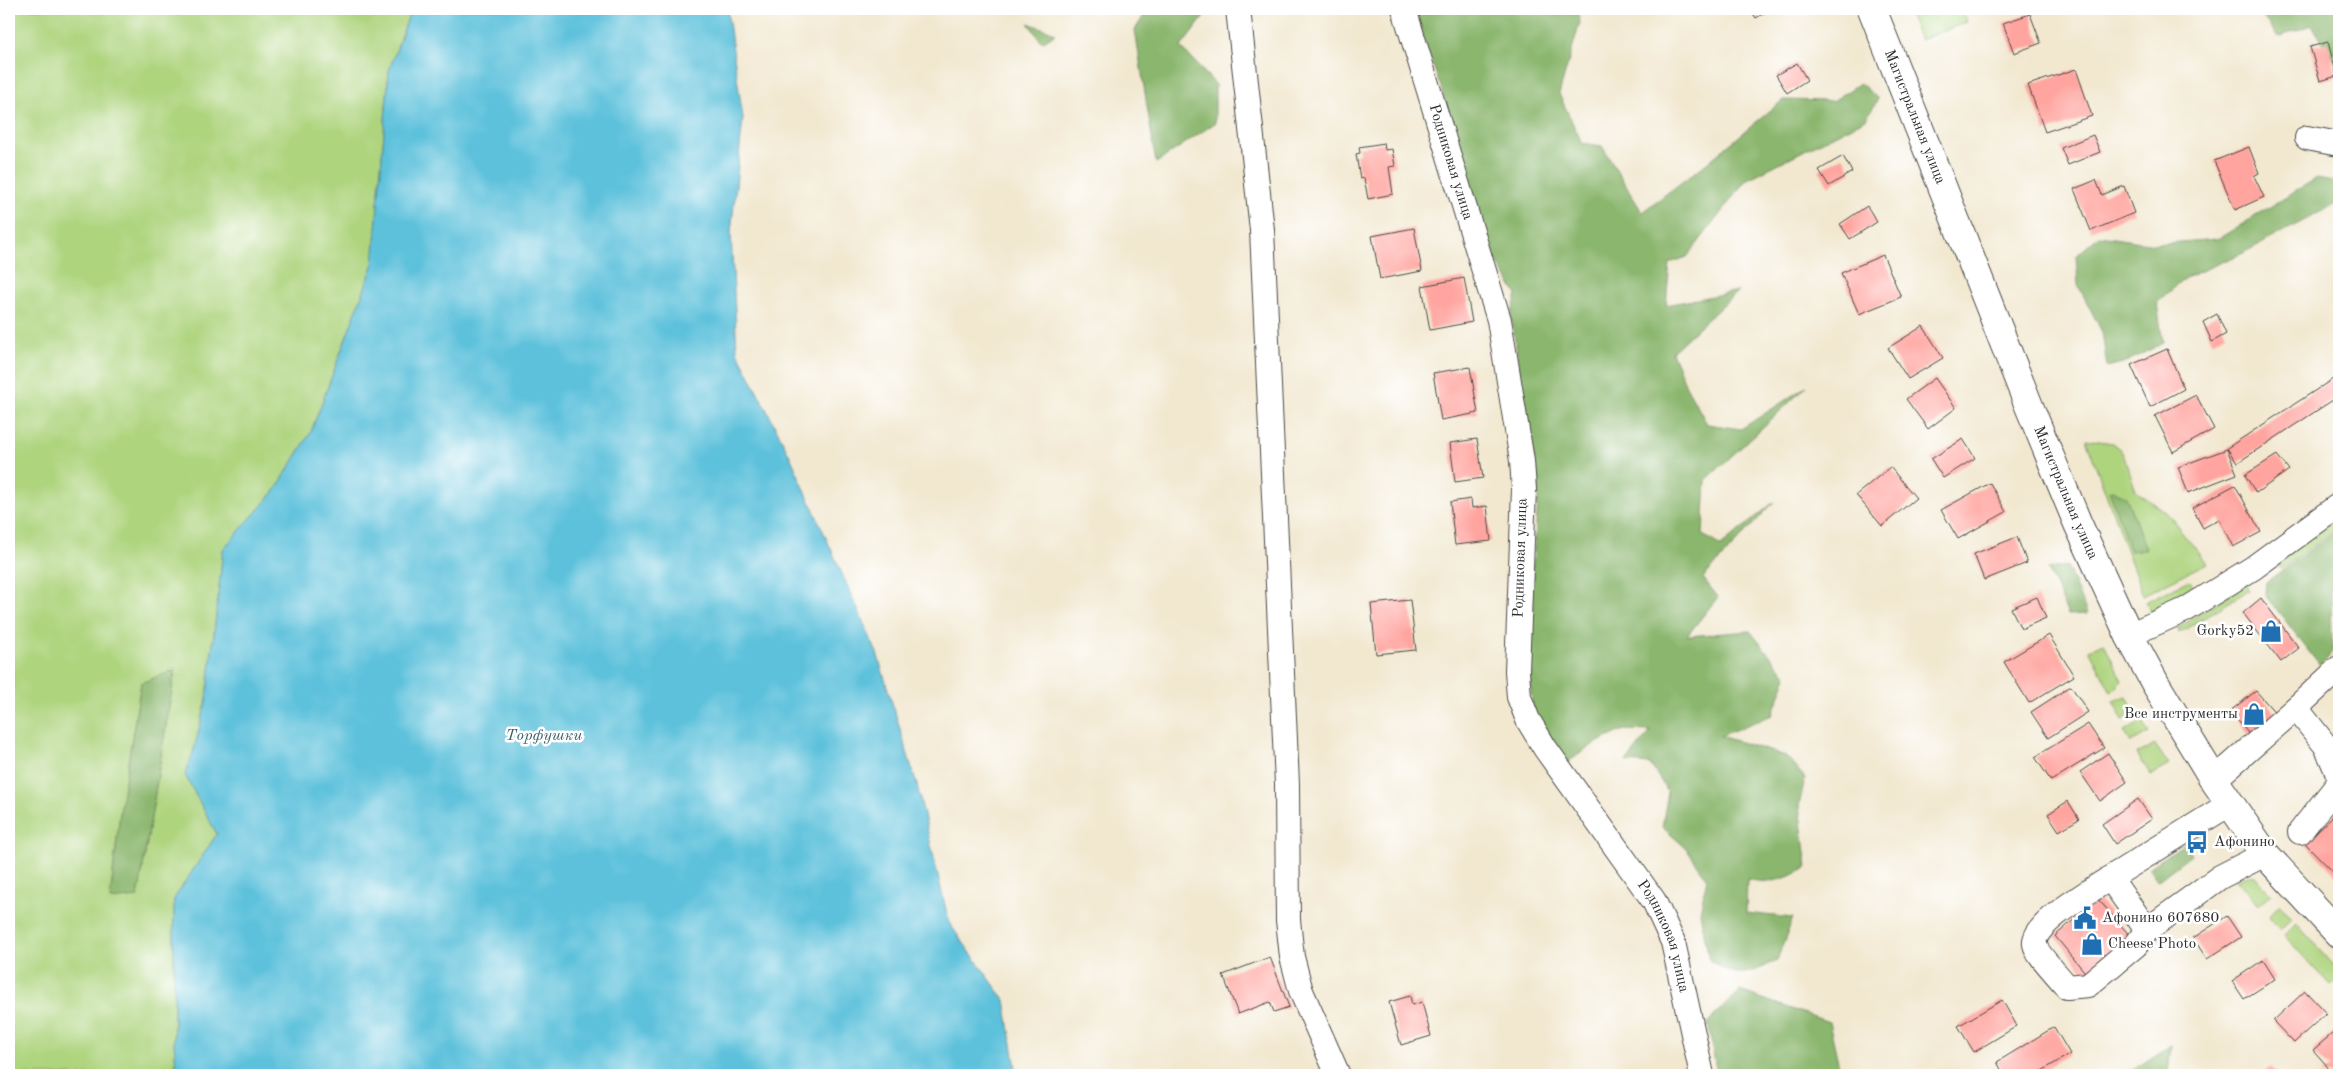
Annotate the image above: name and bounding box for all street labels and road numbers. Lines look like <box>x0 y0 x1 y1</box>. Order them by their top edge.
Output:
street label: Магистральная улица <box>1881 47 1948 187</box>
street label: Родниковая улица <box>1426 102 1476 222</box>
street label: Магистральная улица <box>2031 424 2101 562</box>
street label: Родниковая улица <box>1511 497 1531 618</box>
street label: Родниковая улица <box>1634 877 1691 994</box>

